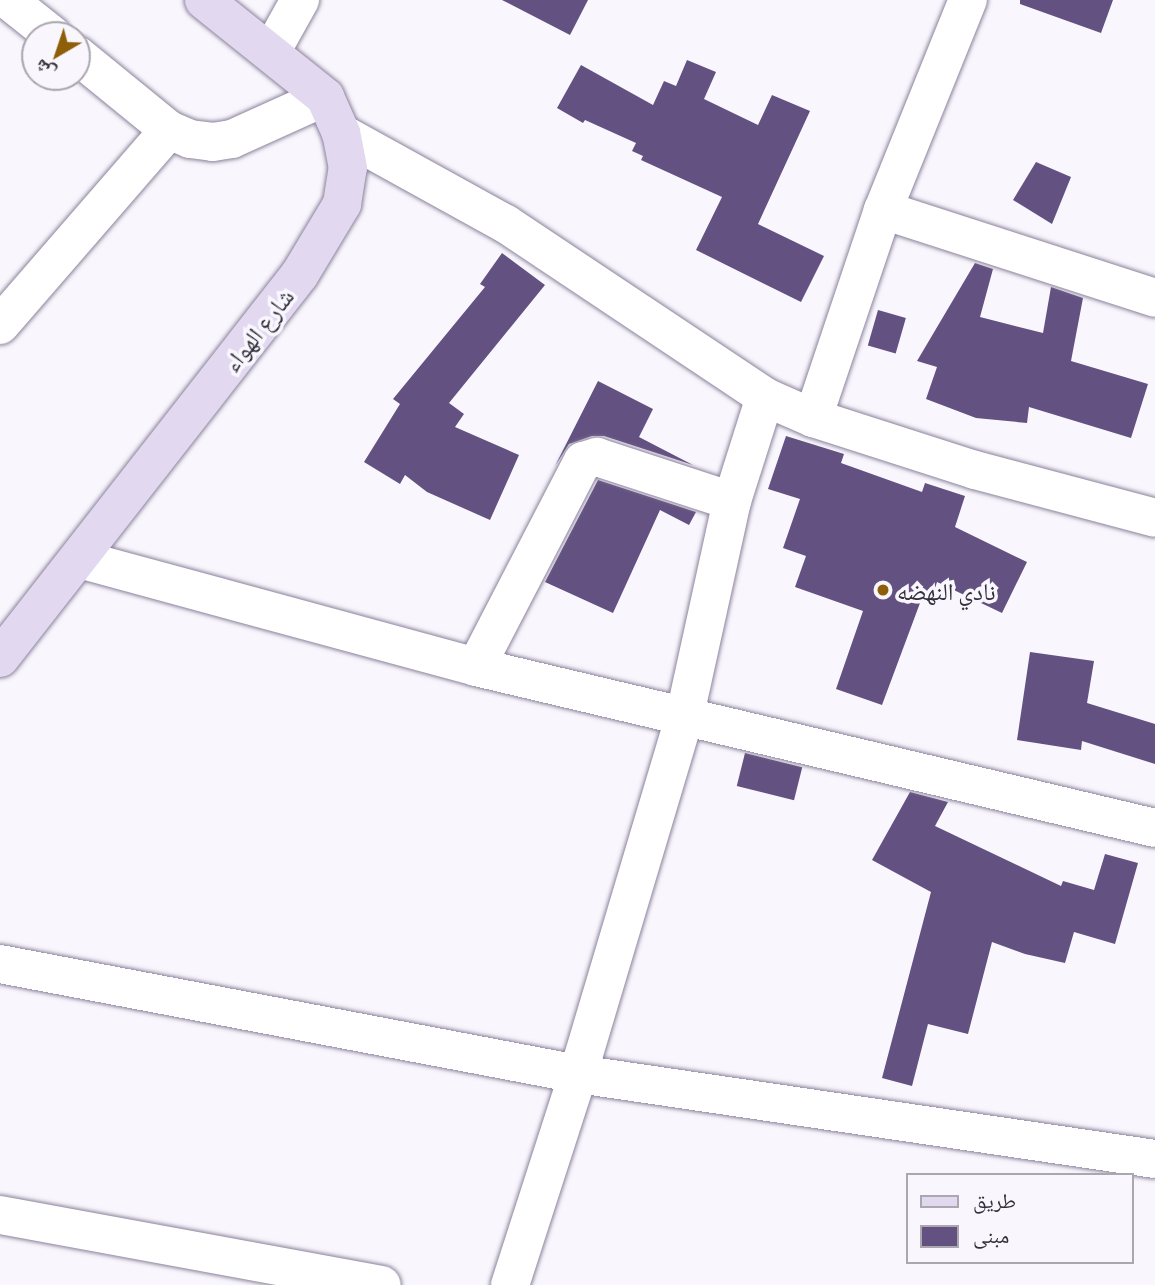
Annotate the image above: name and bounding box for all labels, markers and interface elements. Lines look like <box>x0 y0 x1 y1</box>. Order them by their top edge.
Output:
north arrow <box>21 21 91 91</box>
text: ش <box>27 54 61 88</box>
street label: شارع الهواء <box>216 282 298 376</box>
place label: نادي النهضه <box>897 576 996 604</box>
marker: نادي النهضه <box>875 582 891 598</box>
legend <box>906 1173 1134 1264</box>
text: طريق <box>973 1183 1016 1214</box>
text: مبنى <box>973 1218 1009 1249</box>

